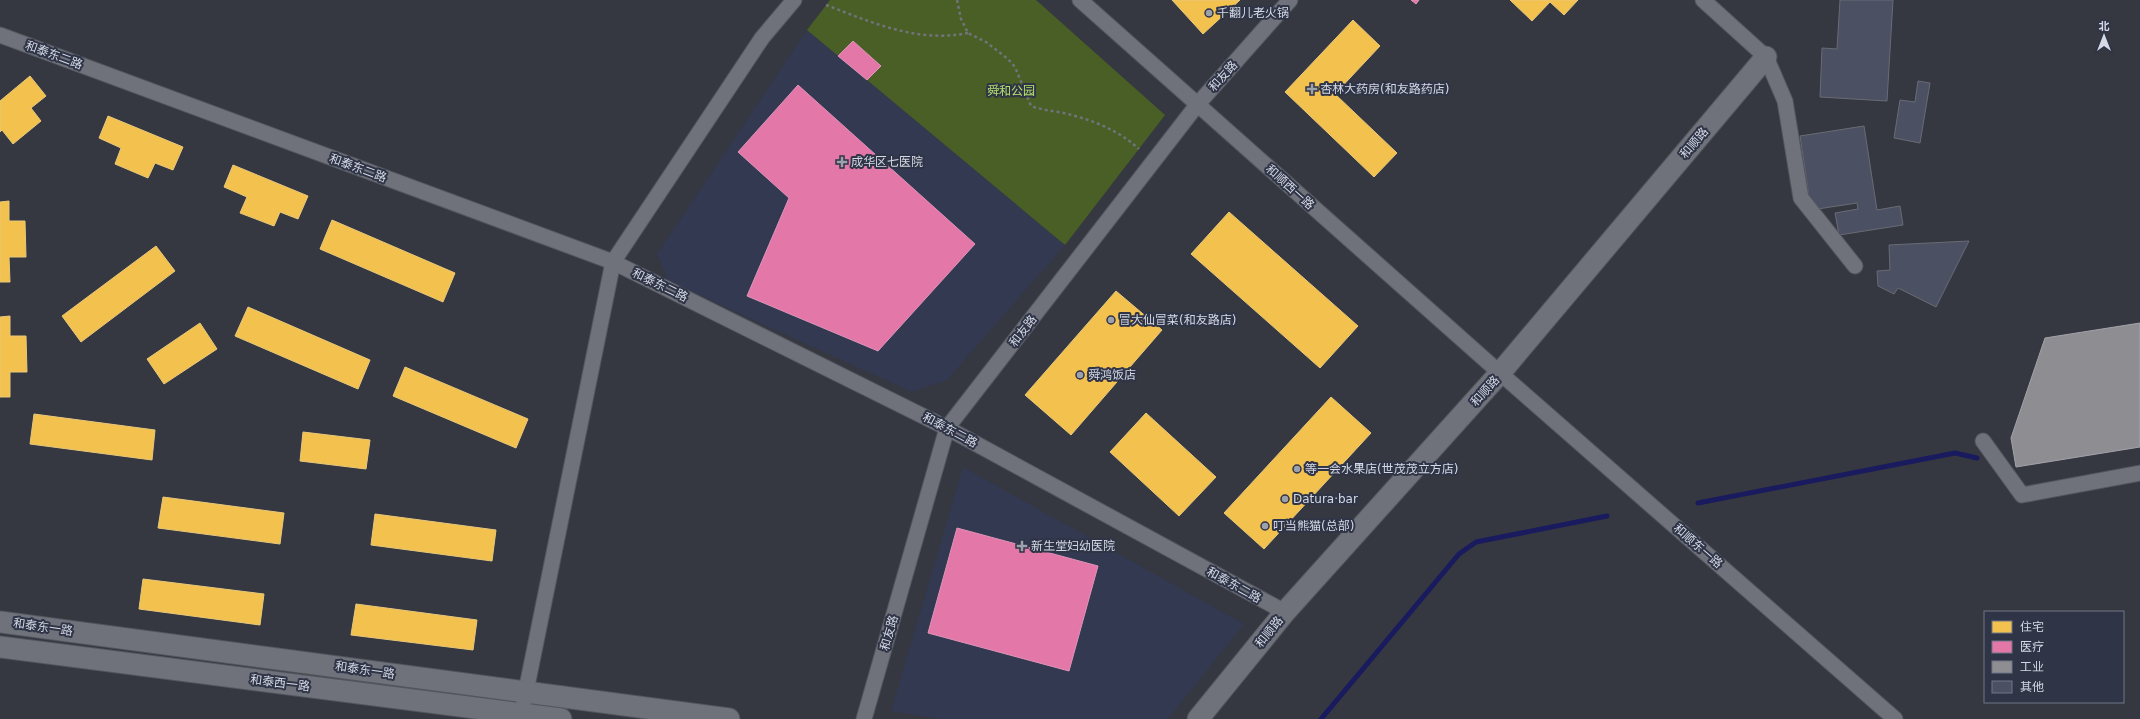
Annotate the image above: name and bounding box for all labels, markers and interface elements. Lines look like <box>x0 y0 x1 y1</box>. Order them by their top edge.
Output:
place label: 千翻儿老火锅 <box>1217 6 1289 20</box>
marker: 千翻儿老火锅 <box>1204 8 1214 18</box>
north arrow <box>2084 16 2124 56</box>
text: 北 <box>2099 20 2110 33</box>
street label: 和泰东二路 <box>23 38 85 72</box>
street label: 和友路 <box>1206 58 1240 94</box>
place label: 杏林大药房(和友路药店) <box>1320 82 1449 96</box>
park label: 舜和公园 <box>987 84 1035 98</box>
marker: 杏林大药房(和友路药店) <box>1307 84 1317 94</box>
street label: 和顺路 <box>1677 125 1711 161</box>
street label: 和泰东二路 <box>327 151 389 185</box>
place label: 成华区七医院 <box>851 155 923 169</box>
marker: 成华区七医院 <box>836 156 848 168</box>
street label: 和顺西一路 <box>1263 162 1317 212</box>
street label: 和泰东二路 <box>630 266 690 304</box>
street label: 和友路 <box>1006 313 1040 349</box>
place label: 冒大仙冒菜(和友路店) <box>1119 313 1236 327</box>
marker: 冒大仙冒菜(和友路店) <box>1106 315 1116 325</box>
place label: 舜鸿饭店 <box>1088 368 1136 382</box>
marker: 舜鸿饭店 <box>1075 370 1085 380</box>
street label: 和顺路 <box>1468 373 1502 409</box>
street label: 和泰东二路 <box>920 410 980 450</box>
place label: 等一会水果店(世茂茂立方店) <box>1305 462 1458 476</box>
marker: 等一会水果店(世茂茂立方店) <box>1292 464 1302 474</box>
place label: Datura·bar <box>1293 492 1358 506</box>
marker: Datura·bar <box>1280 494 1290 504</box>
place label: 叮当熊猫(总部) <box>1273 519 1354 533</box>
marker: 叮当熊猫(总部) <box>1260 521 1270 531</box>
street label: 和顺东一路 <box>1671 521 1725 571</box>
place label: 新生堂妇幼医院 <box>1031 539 1115 553</box>
marker: 新生堂妇幼医院 <box>1016 540 1028 552</box>
street label: 和泰东二路 <box>1204 564 1264 606</box>
legend <box>1984 611 2124 703</box>
street label: 和友路 <box>877 614 901 652</box>
street label: 和顺路 <box>1252 614 1286 650</box>
street label: 和泰东一路 <box>12 616 74 638</box>
text: 住宅 <box>2020 620 2044 634</box>
text: 医疗 <box>2020 640 2044 654</box>
street label: 和泰东一路 <box>334 659 396 681</box>
text: 工业 <box>2020 660 2044 674</box>
street label: 和泰西一路 <box>249 672 311 694</box>
text: 其他 <box>2020 680 2044 694</box>

